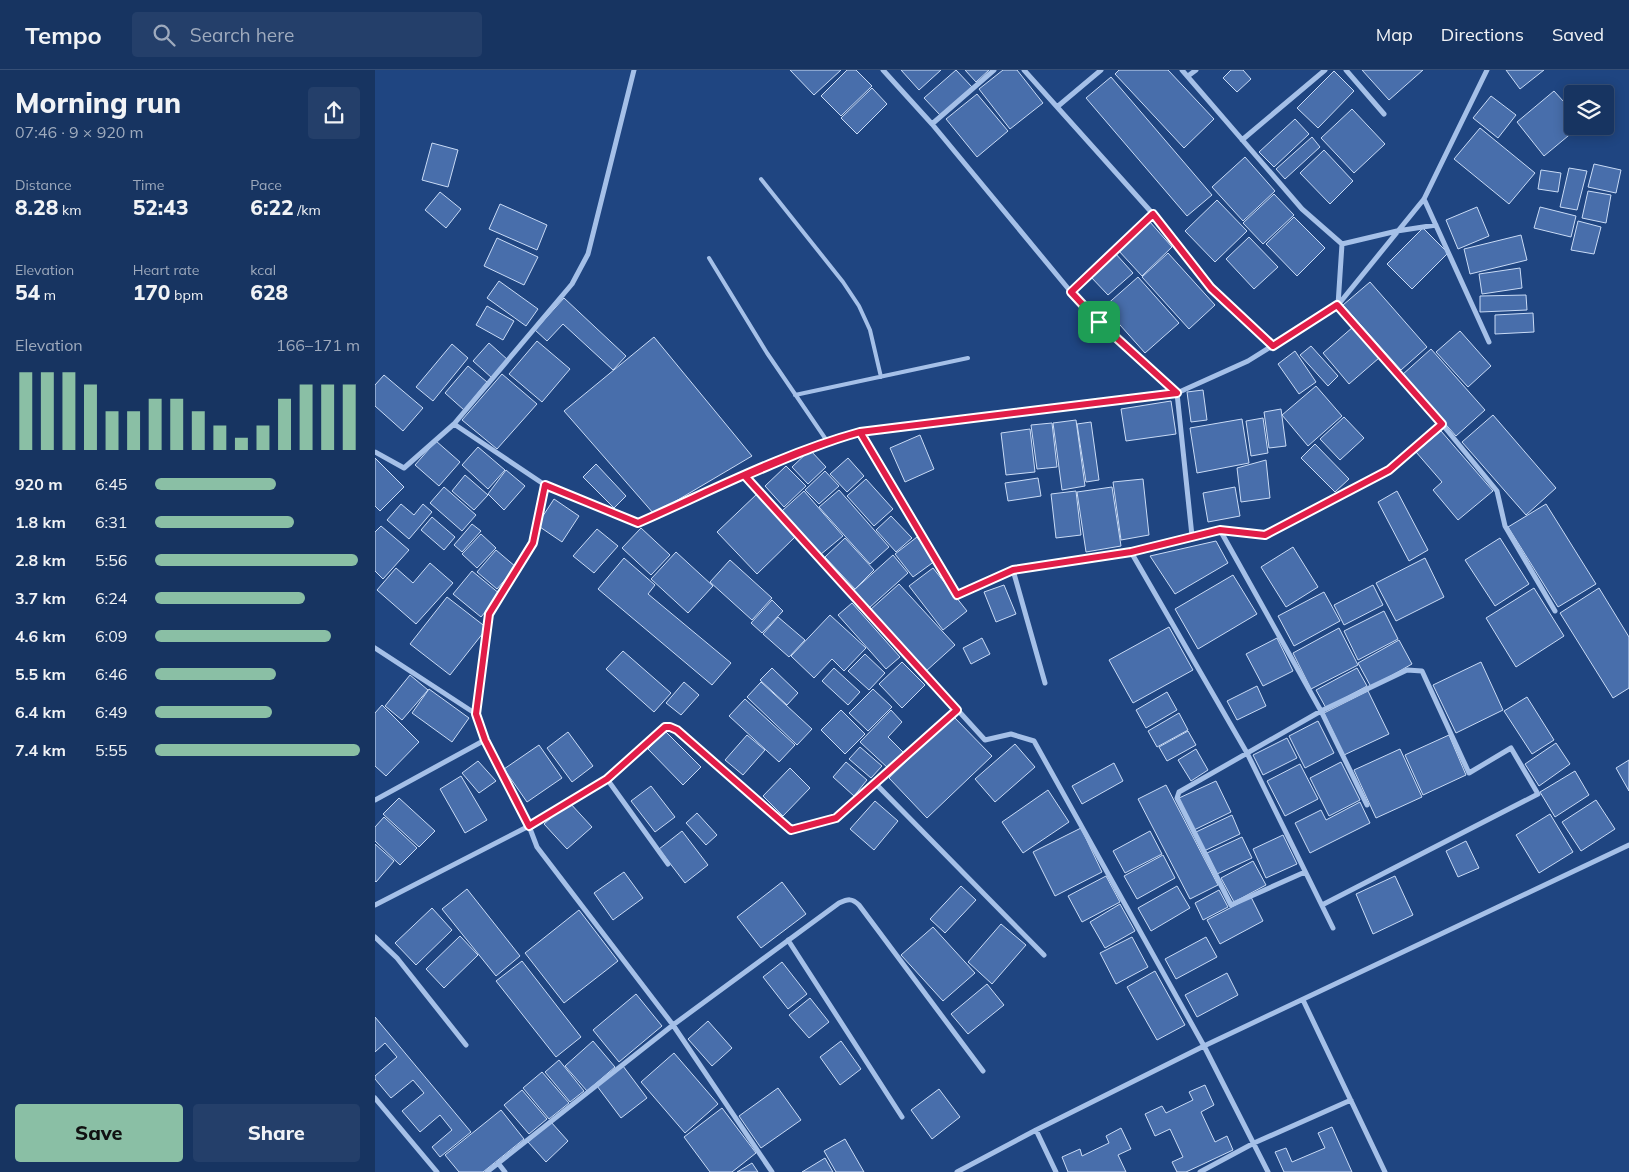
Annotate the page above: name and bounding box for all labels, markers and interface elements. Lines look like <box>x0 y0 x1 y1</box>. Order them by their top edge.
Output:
search box <box>132 12 482 57</box>
text: Tempo <box>25 20 102 50</box>
icon: search <box>150 21 178 49</box>
text: Search here <box>190 23 294 47</box>
text: Map <box>1376 23 1413 46</box>
text: Directions <box>1441 23 1524 46</box>
text: Saved <box>1552 23 1604 46</box>
text: Morning run <box>15 85 181 120</box>
map controls <box>1564 85 1614 135</box>
button: layers <box>1564 85 1614 135</box>
button: share <box>308 87 360 139</box>
text: 07:46 · 9 × 920 m <box>15 122 144 142</box>
text: Distance <box>15 176 72 194</box>
text: Time <box>133 176 164 194</box>
text: Pace <box>250 176 282 194</box>
text: 8.28 <box>15 194 58 220</box>
text: 52:43 <box>133 194 189 220</box>
text: 6:22 <box>250 194 294 220</box>
text: km <box>58 201 81 219</box>
text: /km <box>294 201 321 219</box>
text: Elevation <box>15 261 74 279</box>
text: Heart rate <box>133 261 199 279</box>
text: kcal <box>250 261 276 279</box>
text: 54 <box>15 279 40 305</box>
text: 170 <box>133 279 170 305</box>
text: 628 <box>250 279 288 305</box>
text: m <box>40 286 56 304</box>
text: bpm <box>170 286 203 304</box>
pin <box>1078 301 1120 343</box>
icon: arrive <box>1085 308 1113 336</box>
text: Elevation <box>15 335 83 355</box>
text: 166–171 m <box>276 335 360 355</box>
text: 920 m <box>15 474 63 494</box>
text: 6:45 <box>95 474 127 494</box>
text: 1.8 km <box>15 512 66 532</box>
text: 6:31 <box>95 512 127 532</box>
text: 2.8 km <box>15 550 66 570</box>
text: 5:56 <box>95 550 127 570</box>
text: 3.7 km <box>15 588 66 608</box>
text: 6:24 <box>95 588 127 608</box>
text: 4.6 km <box>15 626 66 646</box>
text: 6:09 <box>95 626 127 646</box>
text: 5.5 km <box>15 664 66 684</box>
text: 6:46 <box>95 664 127 684</box>
text: 6.4 km <box>15 702 66 722</box>
text: 6:49 <box>95 702 127 722</box>
text: 7.4 km <box>15 740 66 760</box>
text: 5:55 <box>95 740 127 760</box>
button: Save <box>15 1104 183 1162</box>
button: Share <box>193 1104 360 1162</box>

